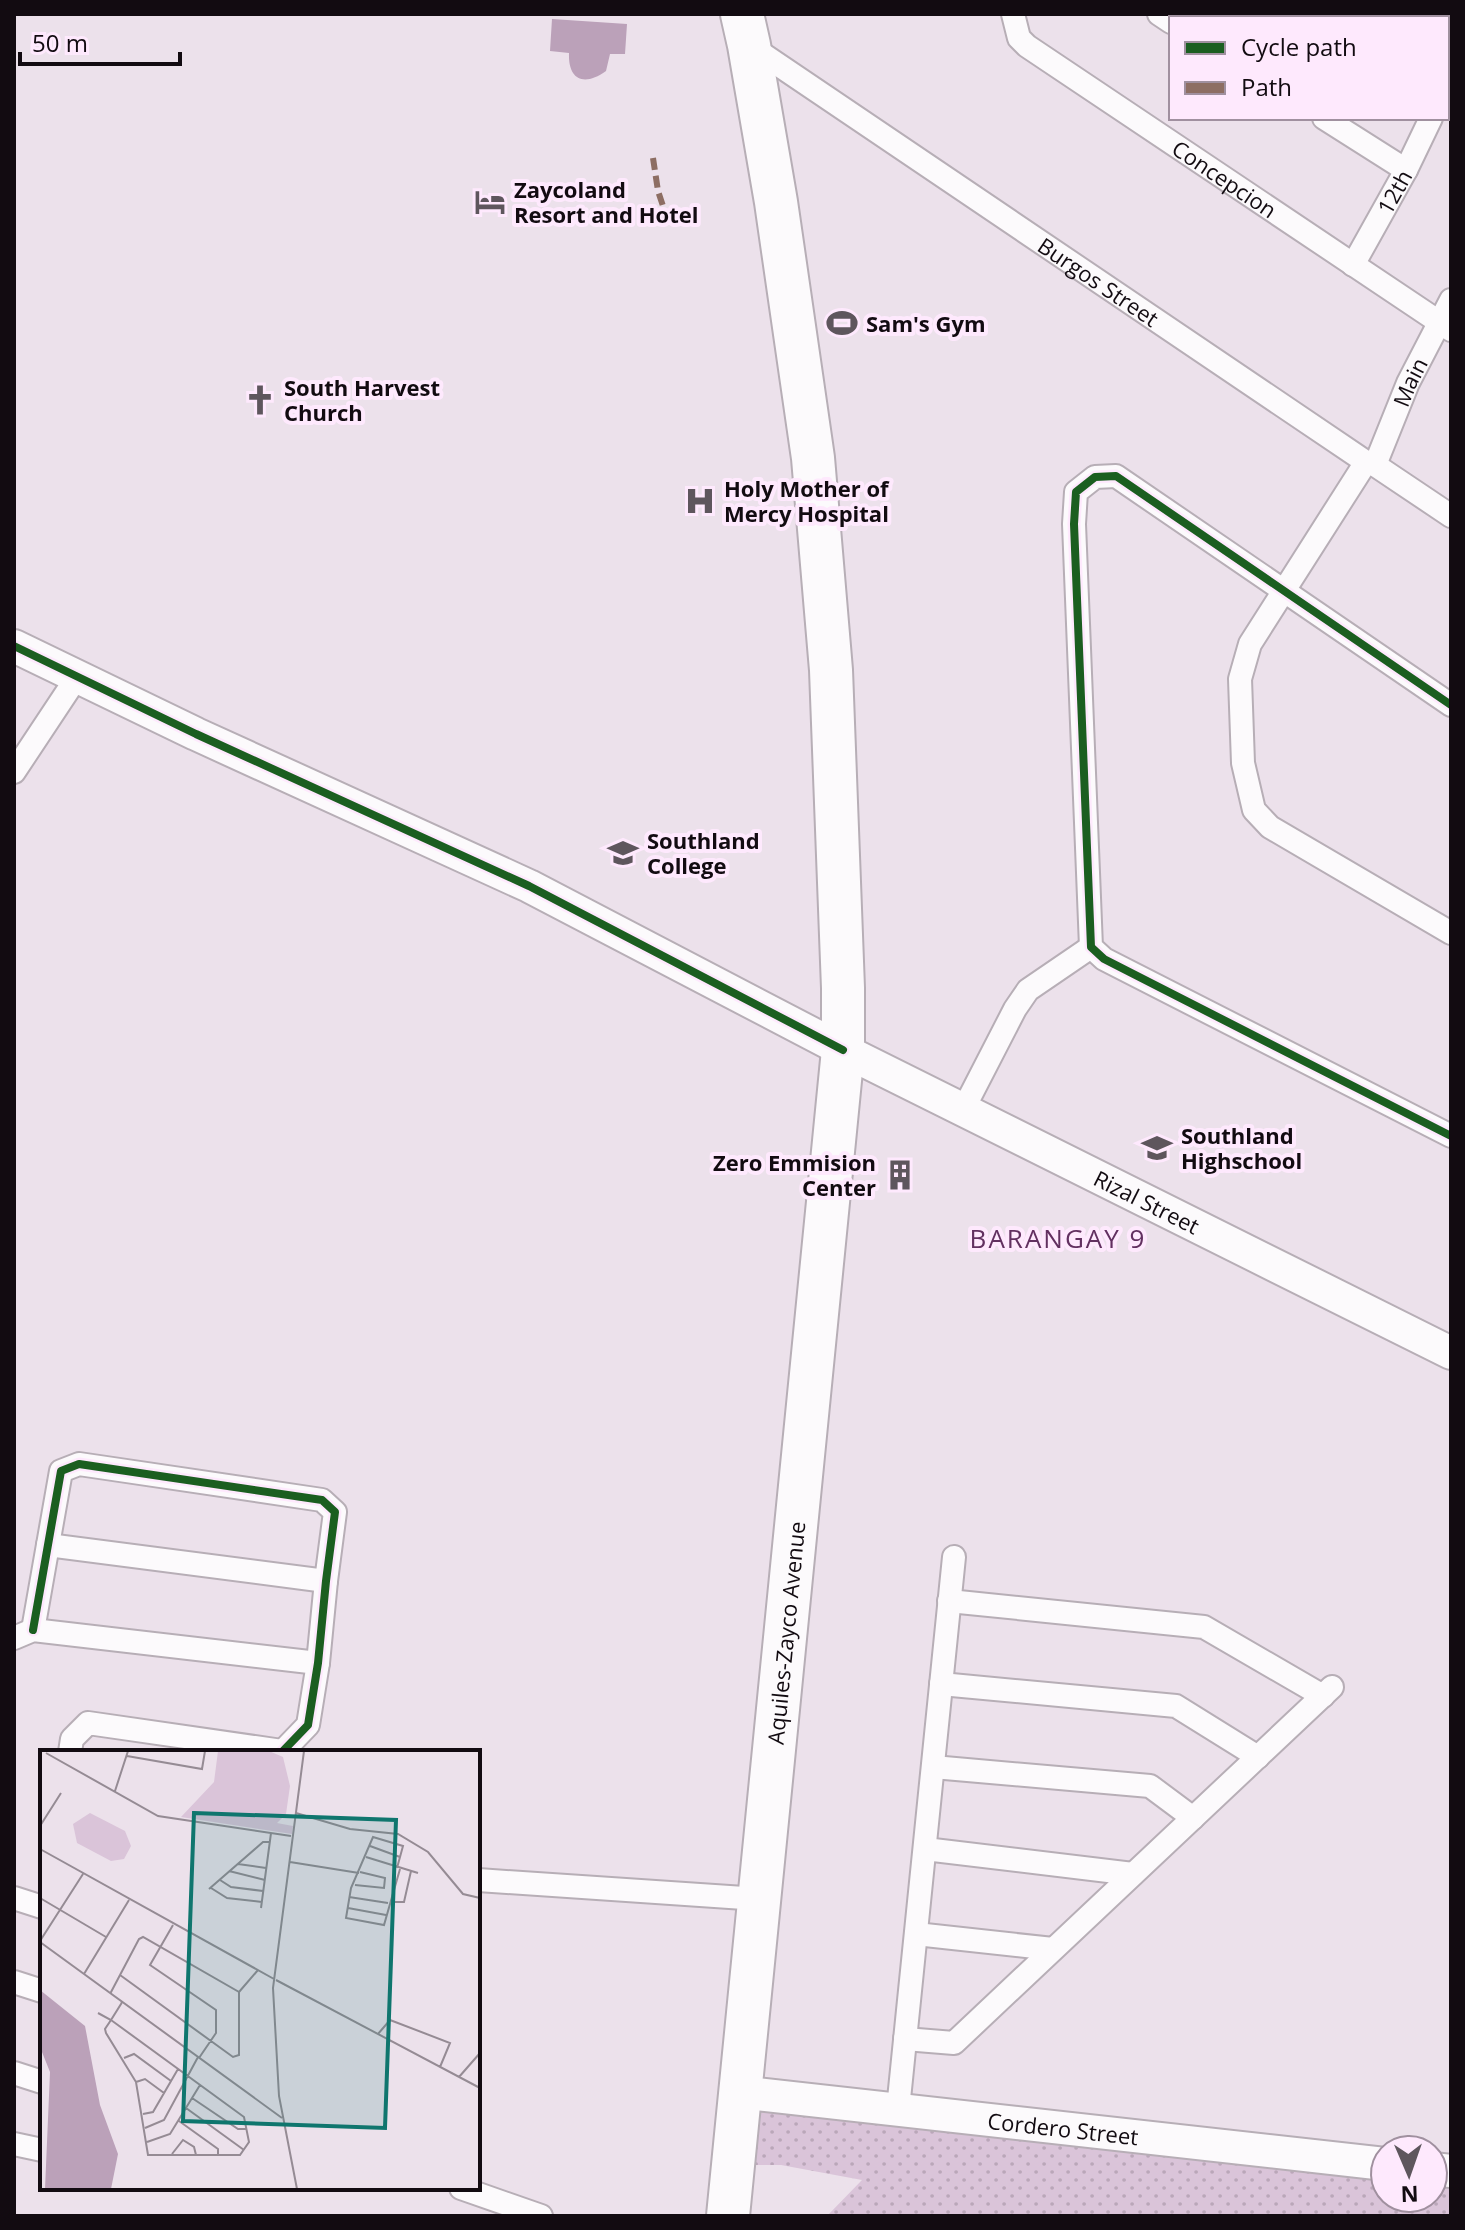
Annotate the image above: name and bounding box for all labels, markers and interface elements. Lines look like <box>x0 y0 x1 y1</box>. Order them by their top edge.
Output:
scale bar <box>20 16 180 66</box>
legend <box>1169 16 1449 120</box>
text: 50 m <box>32 26 88 59</box>
text: Cycle path <box>1241 30 1357 63</box>
text: Path <box>1241 70 1292 103</box>
street label: Concepcion <box>1167 133 1283 224</box>
street label: 12th <box>1369 164 1418 219</box>
place label: Zaycoland Resort and Hotel <box>514 174 698 229</box>
hotel icon: Zaycoland Resort and Hotel <box>473 185 507 219</box>
street label: Burgos Street <box>1032 230 1165 333</box>
sports icon: Sam's Gym <box>825 306 859 340</box>
place label: Sam's Gym <box>866 308 986 338</box>
street label: Main <box>1385 352 1434 411</box>
place label: South Harvest Church <box>284 372 440 427</box>
church icon: South Harvest Church <box>243 383 277 417</box>
place label: Holy Mother of Mercy Hospital <box>724 473 890 528</box>
hospital icon: Holy Mother of Mercy Hospital <box>683 484 717 518</box>
place label: Southland College <box>647 825 760 880</box>
school or university icon: Southland College <box>606 836 640 870</box>
place label: Southland Highschool <box>1181 1120 1302 1175</box>
school or university icon: Southland Highschool <box>1140 1131 1174 1165</box>
place label: Zero Emmision Center <box>713 1147 876 1202</box>
building icon: Zero Emmision Center <box>883 1158 917 1192</box>
street label: Rizal Street <box>1089 1162 1205 1240</box>
district label: BARANGAY 9 <box>970 1220 1146 1256</box>
street label: Aquiles-Zayco Avenue <box>760 1520 811 1746</box>
inset map <box>40 1750 480 2190</box>
street label: Cordero Street <box>986 2105 1140 2151</box>
north arrow <box>1369 2134 1449 2214</box>
text: N <box>1400 2180 1419 2210</box>

